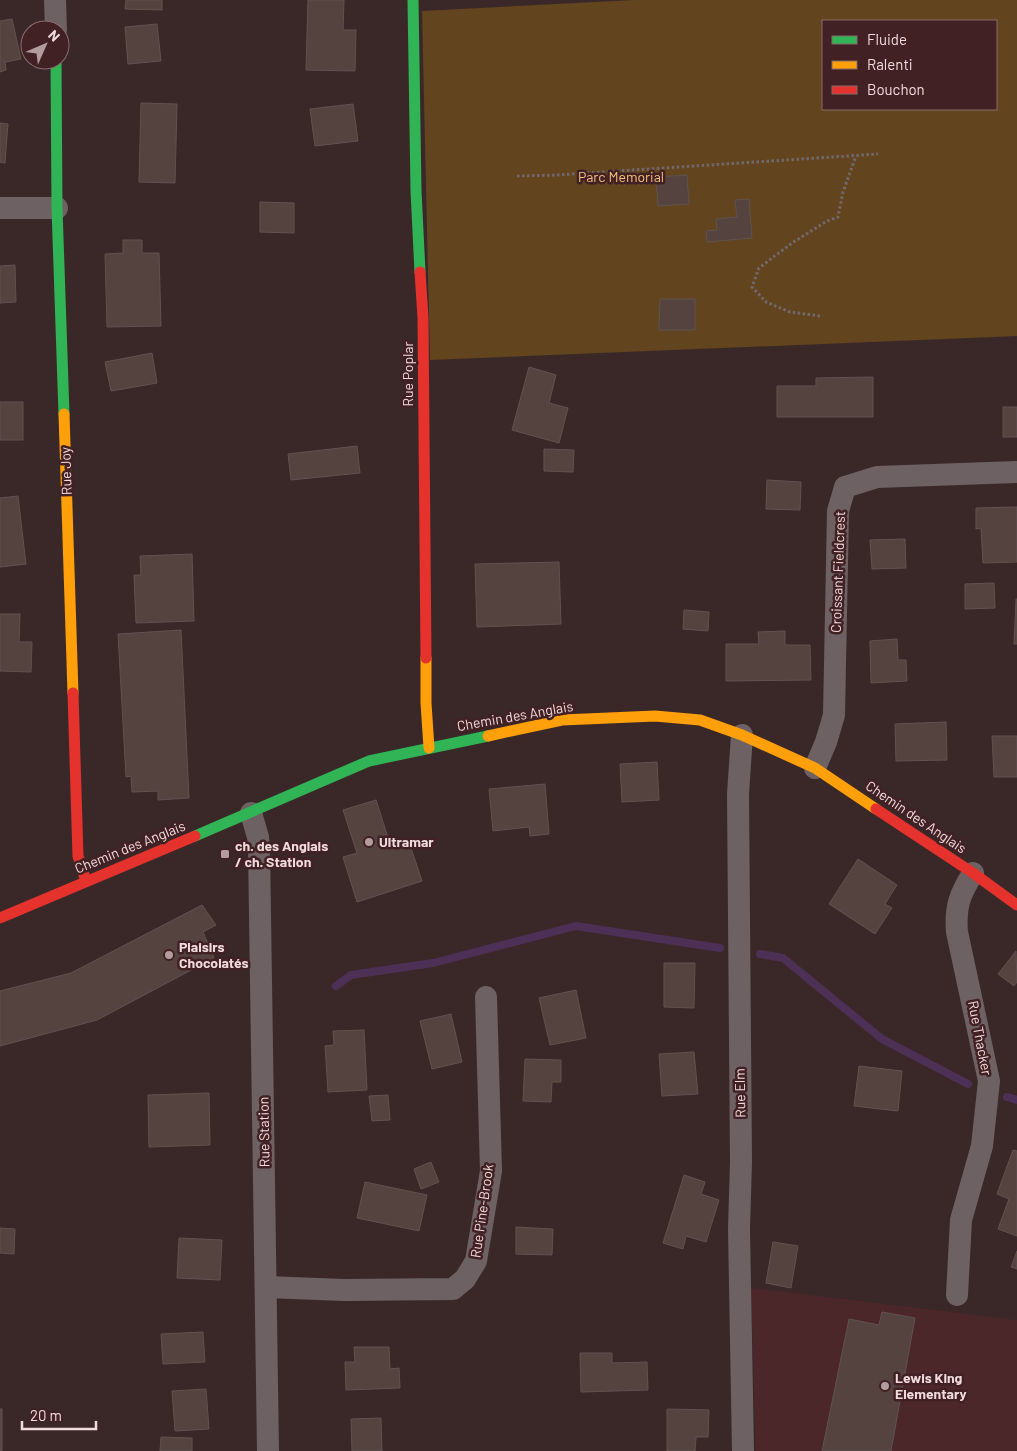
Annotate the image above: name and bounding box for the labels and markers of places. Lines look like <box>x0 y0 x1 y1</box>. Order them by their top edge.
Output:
place label: Ultramar <box>379 833 434 850</box>
marker: Ultramar <box>363 836 375 848</box>
place label: ch. des Anglais / ch. Station <box>235 837 328 870</box>
marker: ch. des Anglais / ch. Station <box>219 848 231 860</box>
place label: Plaisirs Chocolatés <box>179 938 249 971</box>
marker: Plaisirs Chocolatés <box>163 949 175 961</box>
place label: Lewis King Elementary <box>895 1369 966 1402</box>
marker: Lewis King Elementary <box>879 1380 891 1392</box>

